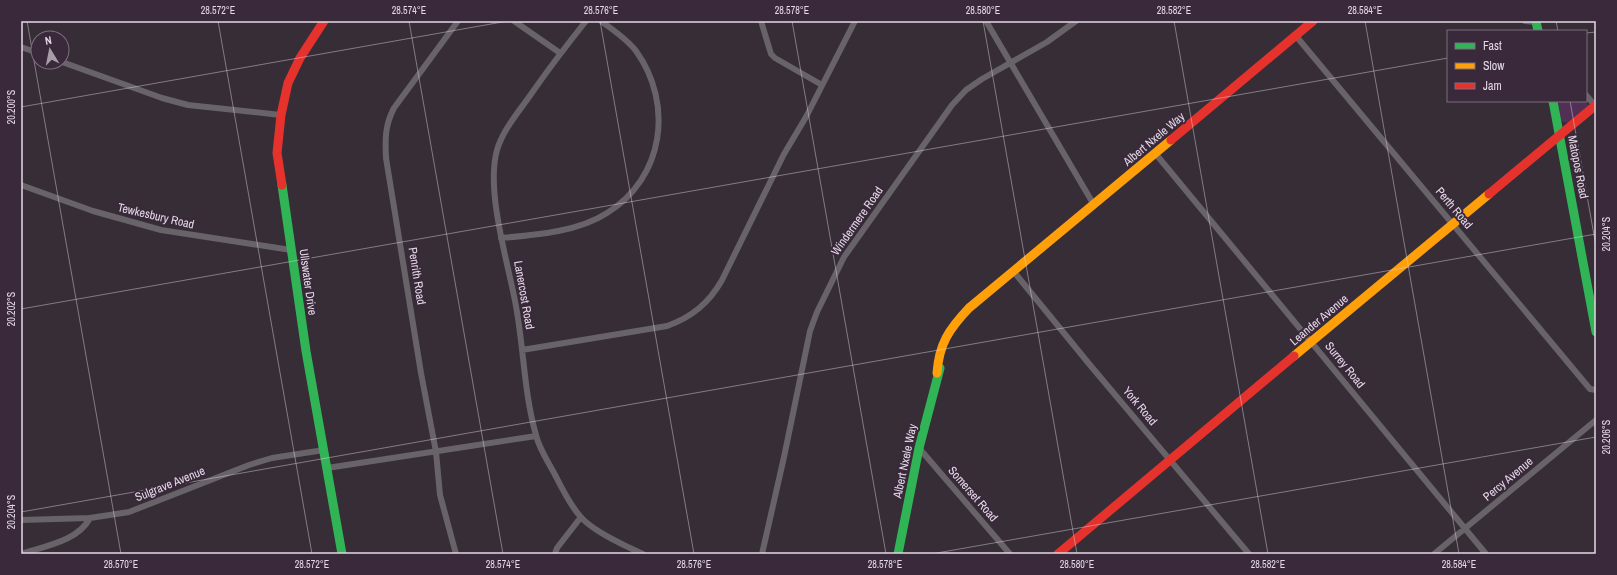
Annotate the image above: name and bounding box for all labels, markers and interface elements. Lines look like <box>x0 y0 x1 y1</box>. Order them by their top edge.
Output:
text: 28.572°E <box>201 4 235 17</box>
text: 28.574°E <box>392 4 426 17</box>
text: 28.576°E <box>584 4 618 17</box>
text: 28.578°E <box>775 4 809 17</box>
text: 28.580°E <box>966 4 1000 17</box>
text: 28.582°E <box>1157 4 1191 17</box>
text: 28.584°E <box>1348 4 1382 17</box>
north arrow <box>30 30 70 70</box>
legend <box>1447 30 1587 102</box>
text: N <box>44 33 53 48</box>
text: Fast <box>1483 38 1502 54</box>
text: Slow <box>1483 58 1505 74</box>
text: Jam <box>1483 78 1502 94</box>
text: 20.200°S <box>5 89 18 124</box>
street label: Albert Nxele Way <box>1119 109 1188 170</box>
street label: Matopos Road <box>1564 134 1592 200</box>
street label: Windermere Road <box>827 183 887 259</box>
street label: Perth Road <box>1432 184 1476 232</box>
street label: Tewkesbury Road <box>116 199 196 233</box>
text: 20.204°S <box>1600 216 1613 251</box>
street label: Penrith Road <box>405 246 429 306</box>
street label: Ullswater Drive <box>295 248 321 316</box>
street label: Lanercost Road <box>510 259 538 331</box>
text: 20.202°S <box>5 291 18 326</box>
street label: Leander Avenue <box>1286 291 1352 349</box>
street label: Surrey Road <box>1321 338 1369 392</box>
street label: York Road <box>1119 383 1161 429</box>
text: 20.206°S <box>1600 419 1613 454</box>
street label: Albert Nxele Way <box>889 422 921 501</box>
street label: Percy Avenue <box>1480 453 1536 505</box>
street label: Sulgrave Avenue <box>133 463 207 505</box>
street label: Somerset Road <box>945 463 1001 525</box>
text: 20.204°S <box>5 494 18 529</box>
text: 28.570°E <box>104 558 138 571</box>
text: 28.572°E <box>295 558 329 571</box>
text: 28.574°E <box>486 558 520 571</box>
text: 28.576°E <box>677 558 711 571</box>
text: 28.578°E <box>868 558 902 571</box>
text: 28.580°E <box>1060 558 1094 571</box>
text: 28.582°E <box>1251 558 1285 571</box>
text: 28.584°E <box>1442 558 1476 571</box>

